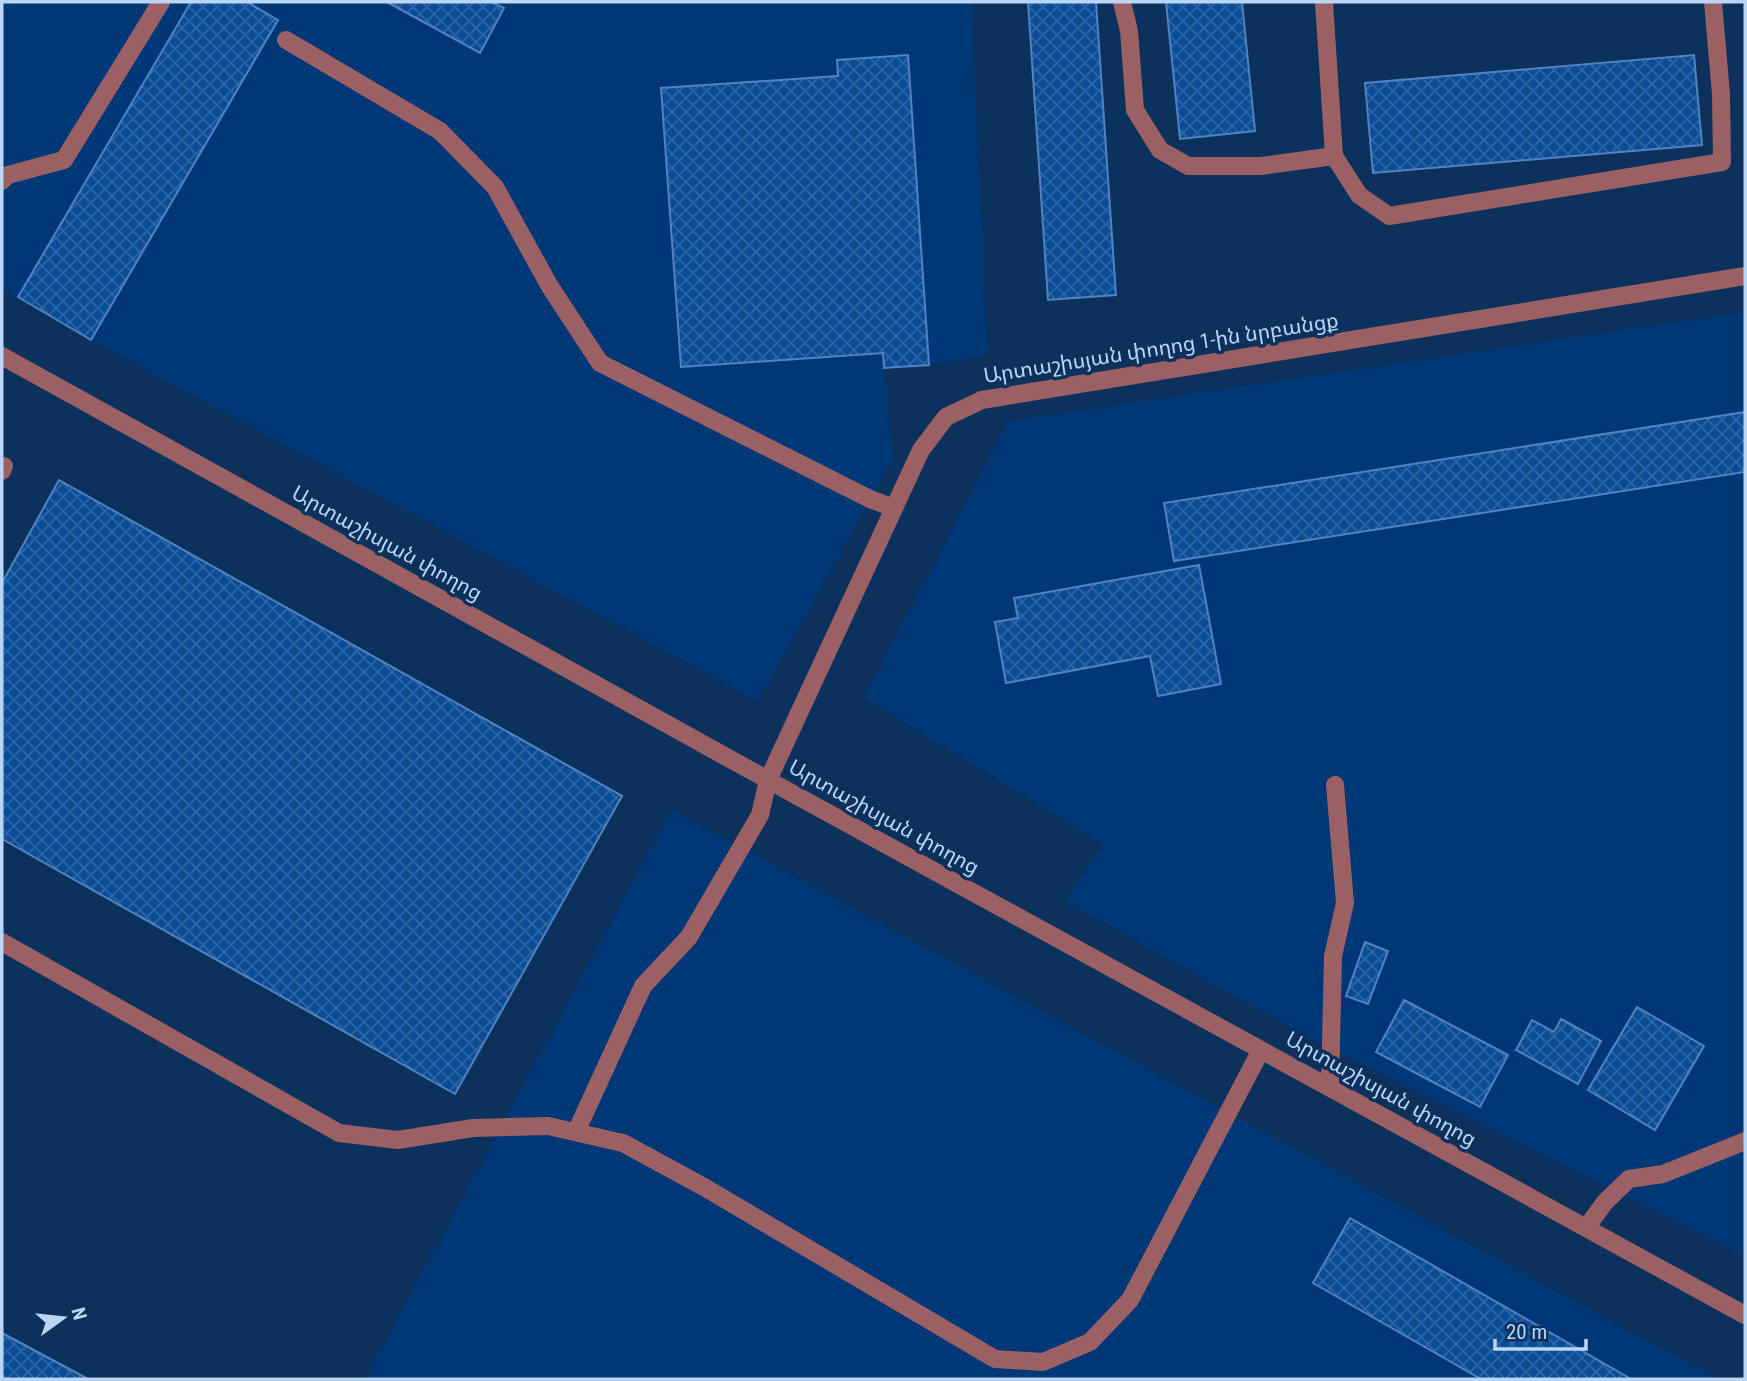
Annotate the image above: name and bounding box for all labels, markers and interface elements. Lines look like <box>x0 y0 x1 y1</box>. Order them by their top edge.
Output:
street label: Արտաշիսյան փողոց 1-ին նրբանցք <box>982 308 1340 388</box>
street label: Արտաշիսյան փողոց <box>288 481 486 605</box>
street label: Արտաշիսյան փողոց <box>785 755 983 879</box>
street label: Արտաշիսյան փողոց <box>1282 1027 1480 1151</box>
north arrow <box>28 1283 98 1353</box>
text: N <box>66 1305 92 1322</box>
scale bar <box>1495 1308 1586 1352</box>
text: 20 m <box>1506 1320 1547 1344</box>

